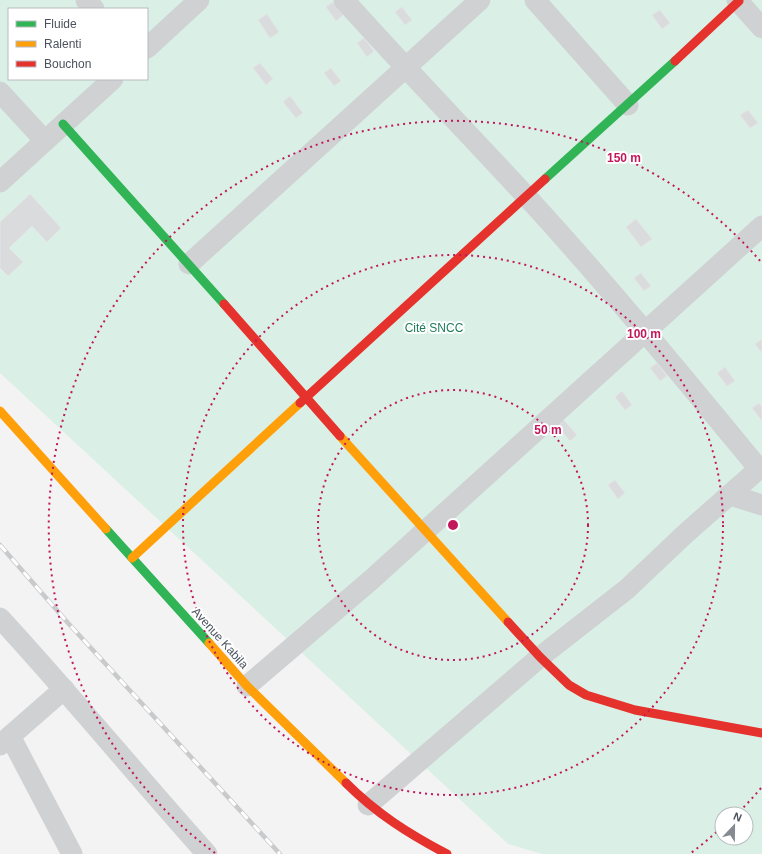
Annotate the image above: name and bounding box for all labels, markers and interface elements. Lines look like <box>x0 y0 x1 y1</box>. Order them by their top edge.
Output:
legend <box>8 8 148 80</box>
text: Fluide <box>44 17 77 31</box>
text: Ralenti <box>44 37 81 51</box>
text: Bouchon <box>44 57 91 71</box>
text: 150 m <box>607 151 641 165</box>
park label: Cité SNCC <box>405 321 464 335</box>
text: 100 m <box>627 327 661 341</box>
text: 50 m <box>534 423 562 437</box>
centre of rings <box>446 518 460 532</box>
street label: Avenue Kabila <box>189 605 251 672</box>
north arrow <box>714 806 754 846</box>
text: N <box>732 810 744 824</box>

